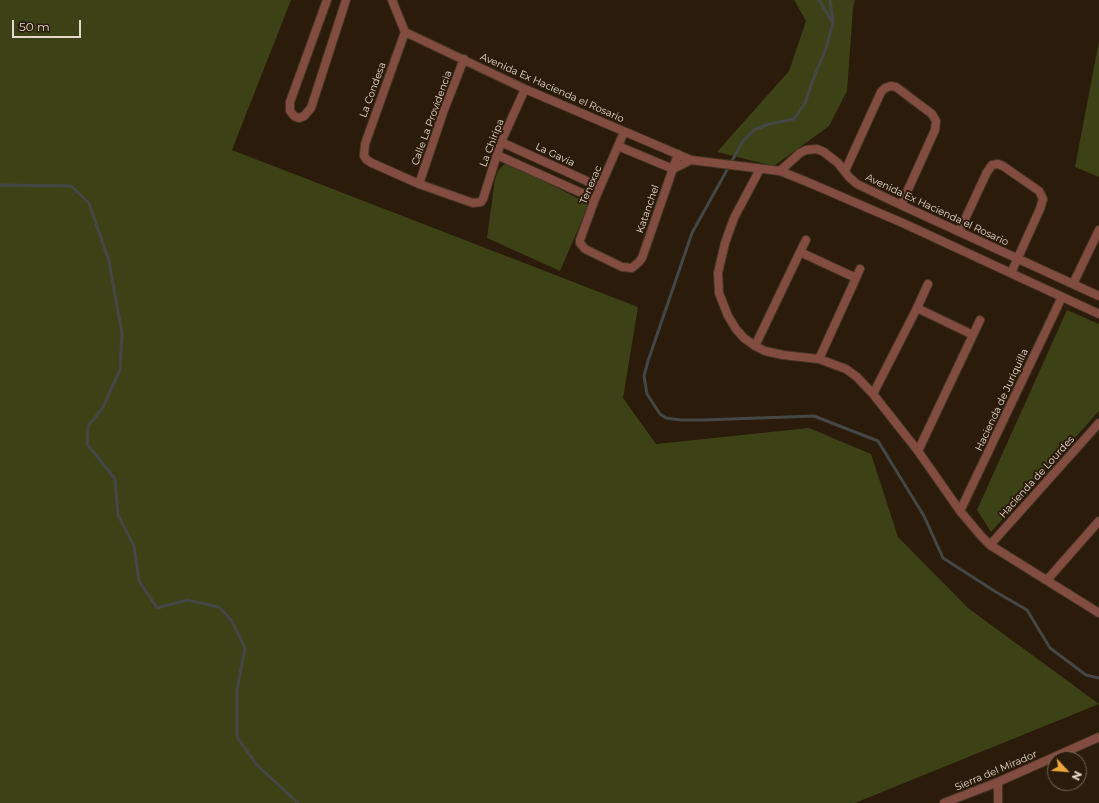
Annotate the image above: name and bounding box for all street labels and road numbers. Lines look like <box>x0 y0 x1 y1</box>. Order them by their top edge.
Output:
street label: Avenida Ex Hacienda el Rosario <box>478 51 626 125</box>
street label: La Condesa <box>357 61 389 119</box>
street label: Calle La Providencia <box>409 69 455 167</box>
street label: La Chiripa <box>477 117 507 169</box>
street label: La Gavia <box>533 141 577 169</box>
street label: Tenexac <box>578 164 604 206</box>
street label: Avenida Ex Hacienda el Rosario <box>864 172 1010 248</box>
street label: Katanchel <box>634 183 662 235</box>
street label: Hacienda de Juriquilla <box>973 347 1031 453</box>
street label: Hacienda de Lourdes <box>997 434 1077 520</box>
street label: Sierra del Mirador <box>953 748 1039 794</box>

